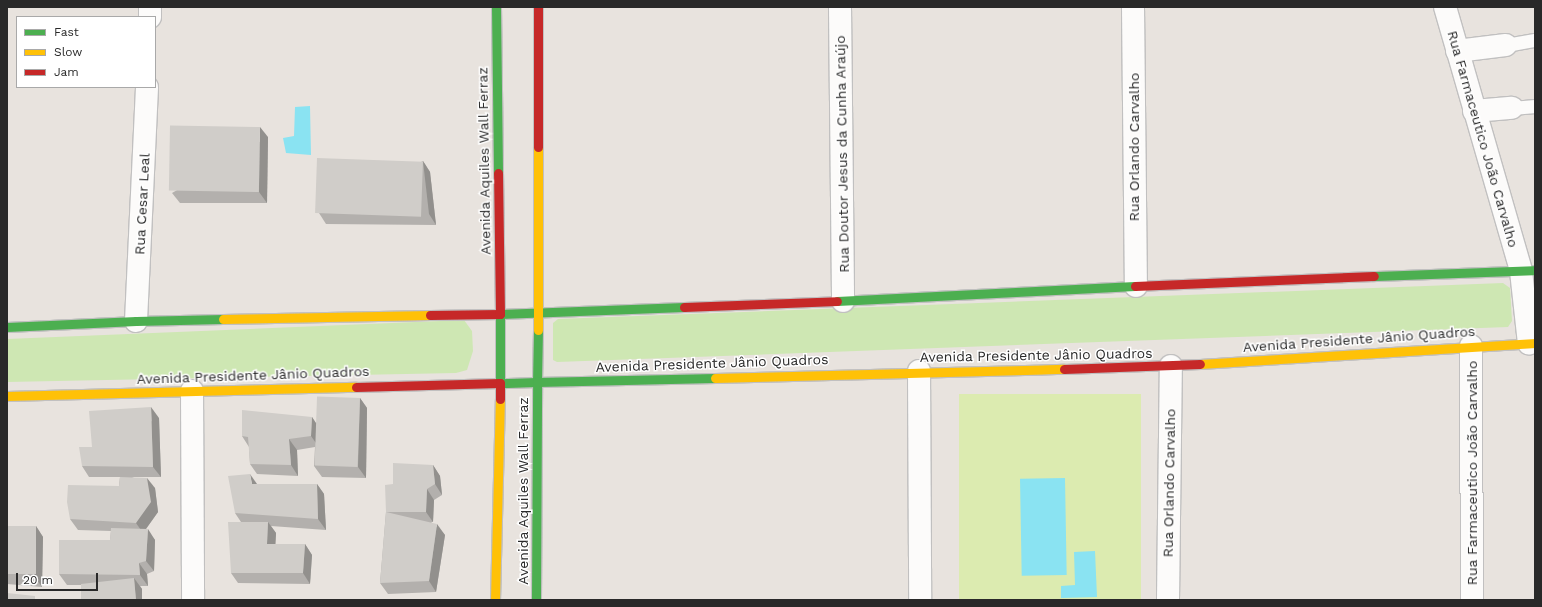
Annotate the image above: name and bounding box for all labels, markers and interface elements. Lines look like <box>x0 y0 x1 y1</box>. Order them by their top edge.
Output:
legend <box>16 16 156 88</box>
text: Fast <box>54 25 79 39</box>
street label: Rua Farmaceutico João Carvalho <box>1444 28 1522 250</box>
street label: Rua Doutor Jesus da Cunha Araújo <box>832 34 852 274</box>
text: Slow <box>54 45 82 59</box>
text: Jam <box>54 65 79 79</box>
street label: Avenida Aquiles Wall Ferraz <box>474 66 494 256</box>
street label: Rua Orlando Carvalho <box>1126 72 1142 222</box>
street label: Rua Cesar Leal <box>131 152 153 256</box>
street label: Avenida Presidente Jânio Quadros <box>1242 322 1476 356</box>
street label: Avenida Presidente Jânio Quadros <box>919 345 1153 365</box>
street label: Avenida Presidente Jânio Quadros <box>595 351 829 375</box>
street label: Rua Farmaceutico João Carvalho <box>1464 360 1480 586</box>
street label: Avenida Presidente Jânio Quadros <box>136 363 370 387</box>
street label: Avenida Aquiles Wall Ferraz <box>515 396 531 586</box>
street label: Rua Orlando Carvalho <box>1159 408 1179 558</box>
scale bar <box>18 565 100 591</box>
text: 20 m <box>23 573 53 587</box>

